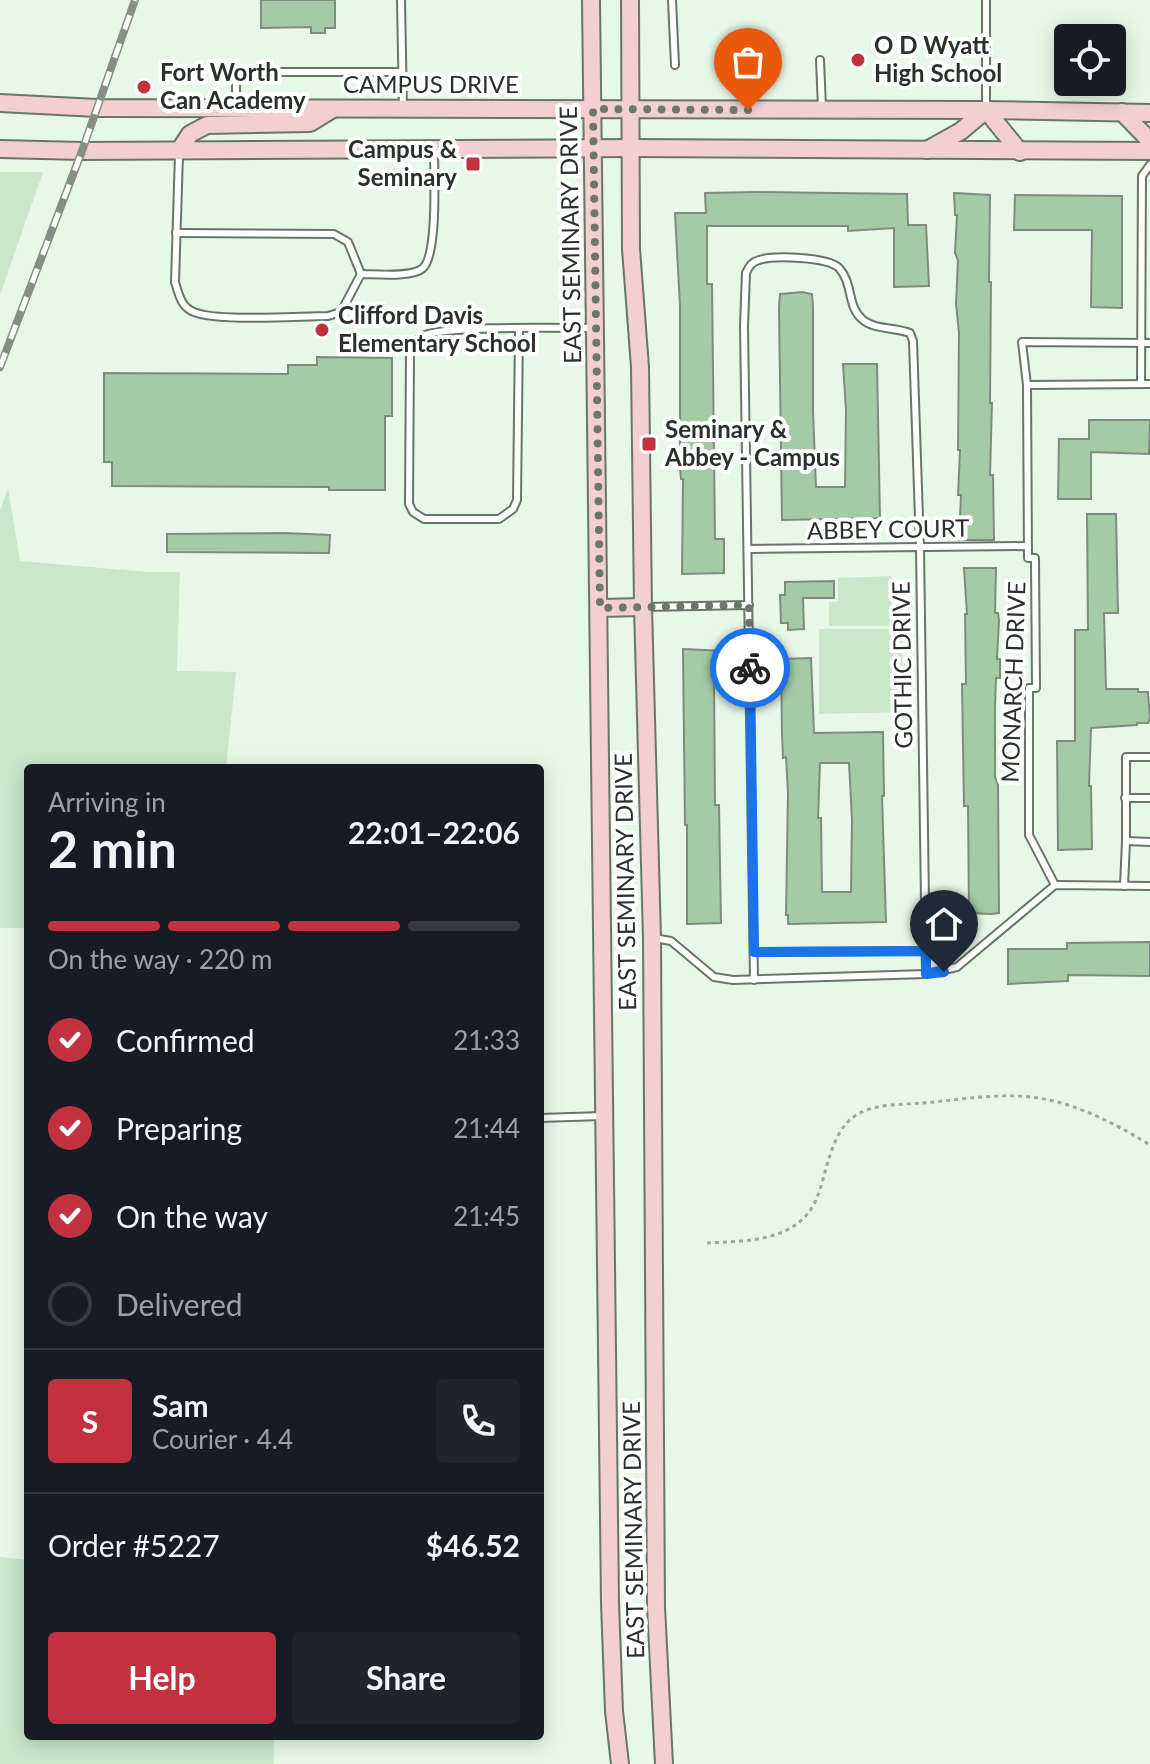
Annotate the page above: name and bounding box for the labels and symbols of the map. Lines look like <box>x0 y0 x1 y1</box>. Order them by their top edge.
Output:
pin <box>714 28 782 110</box>
place label: O D Wyatt High School <box>874 30 1002 87</box>
marker: O D Wyatt High School <box>849 51 867 69</box>
place label: Fort Worth Can Academy <box>160 57 306 114</box>
street label: CAMPUS DRIVE <box>343 69 519 98</box>
marker: Fort Worth Can Academy <box>135 78 153 96</box>
street label: EAST SEMINARY DRIVE <box>553 106 586 364</box>
place label: Campus & Seminary <box>348 134 458 191</box>
marker: Campus & Seminary <box>464 155 482 173</box>
place label: Clifford Davis Elementary School <box>338 300 537 357</box>
marker: Clifford Davis Elementary School <box>313 321 331 339</box>
place label: Seminary & Abbey - Campus <box>664 414 840 471</box>
marker: Seminary & Abbey - Campus <box>640 435 658 453</box>
street label: ABBEY COURT <box>806 513 969 544</box>
street label: GOTHIC DRIVE <box>886 581 917 749</box>
street label: MONARCH DRIVE <box>994 581 1031 783</box>
courier <box>710 628 790 708</box>
street label: EAST SEMINARY DRIVE <box>608 753 641 1011</box>
pin <box>910 890 978 972</box>
street label: EAST SEMINARY DRIVE <box>616 1401 649 1659</box>

